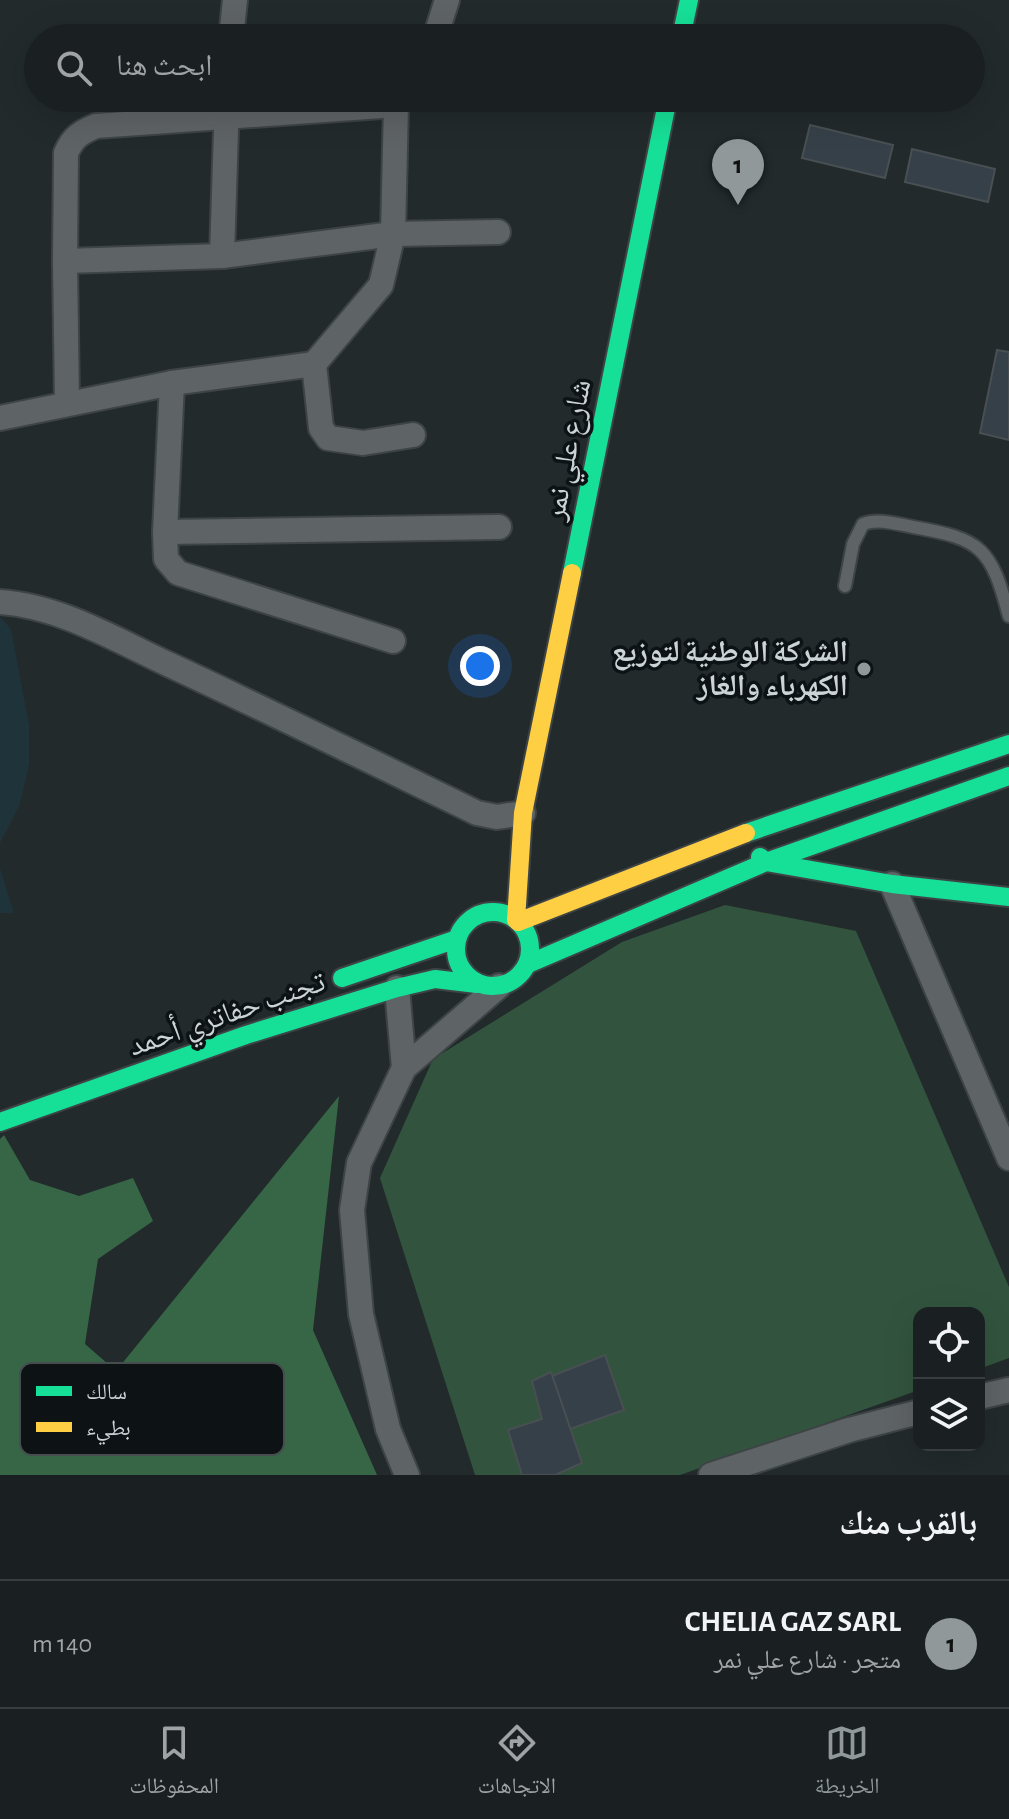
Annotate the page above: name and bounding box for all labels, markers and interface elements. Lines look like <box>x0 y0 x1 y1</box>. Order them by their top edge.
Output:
search box <box>24 24 985 112</box>
icon: search <box>52 46 96 90</box>
text: ابحث هنا <box>116 51 212 81</box>
pin: 1 <box>712 139 764 205</box>
street label: شارع علي نمر <box>539 377 604 525</box>
place label: الشركة الوطنية لتوزيع الكهرباء والغاز <box>612 637 848 702</box>
your location <box>460 646 500 686</box>
marker: الشركة الوطنية لتوزيع الكهرباء والغاز <box>855 660 873 678</box>
street label: تجنب حفاتري أحمد <box>123 962 332 1069</box>
map controls <box>913 1307 985 1451</box>
button: locate <box>913 1307 985 1379</box>
legend <box>20 1363 284 1455</box>
button: layers <box>913 1379 985 1451</box>
text: سالك <box>86 1381 127 1403</box>
text: بطيء <box>86 1417 131 1445</box>
text: بالقرب منك <box>839 1507 977 1541</box>
text: CHELIA GAZ SARL <box>685 1607 901 1637</box>
text: 140 m <box>32 1631 92 1657</box>
text: 1 <box>946 1631 956 1657</box>
text: متجر · شارع علي نمر <box>714 1647 901 1673</box>
tab: المحفوظات <box>129 1721 219 1807</box>
tab: الاتجاهات <box>478 1721 556 1807</box>
tab: الخريطة <box>815 1721 880 1807</box>

